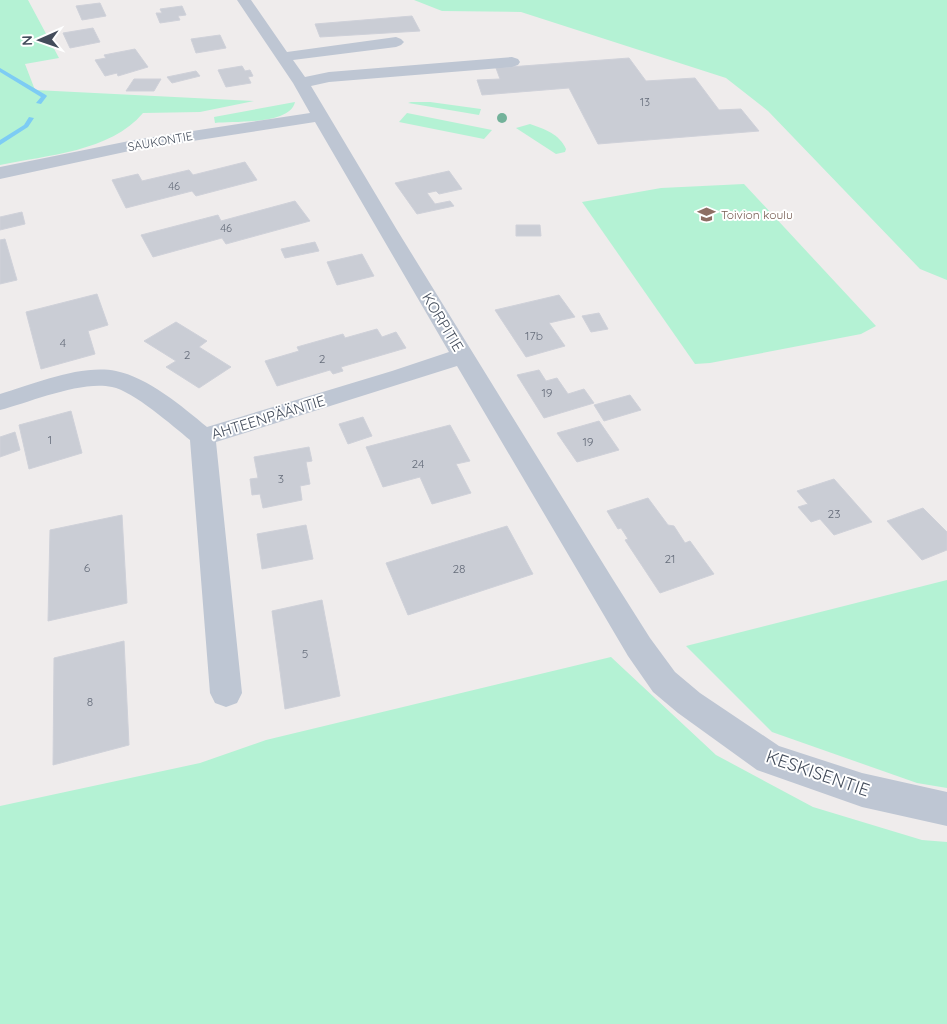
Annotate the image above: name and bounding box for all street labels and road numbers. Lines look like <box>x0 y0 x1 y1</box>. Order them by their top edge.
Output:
street label: SAUKONTIE <box>126 128 194 154</box>
street label: KORPITIE <box>418 289 468 355</box>
street label: AHTEENPÄÄNTIE <box>209 391 327 443</box>
street label: KESKISENTIE <box>763 745 873 801</box>

